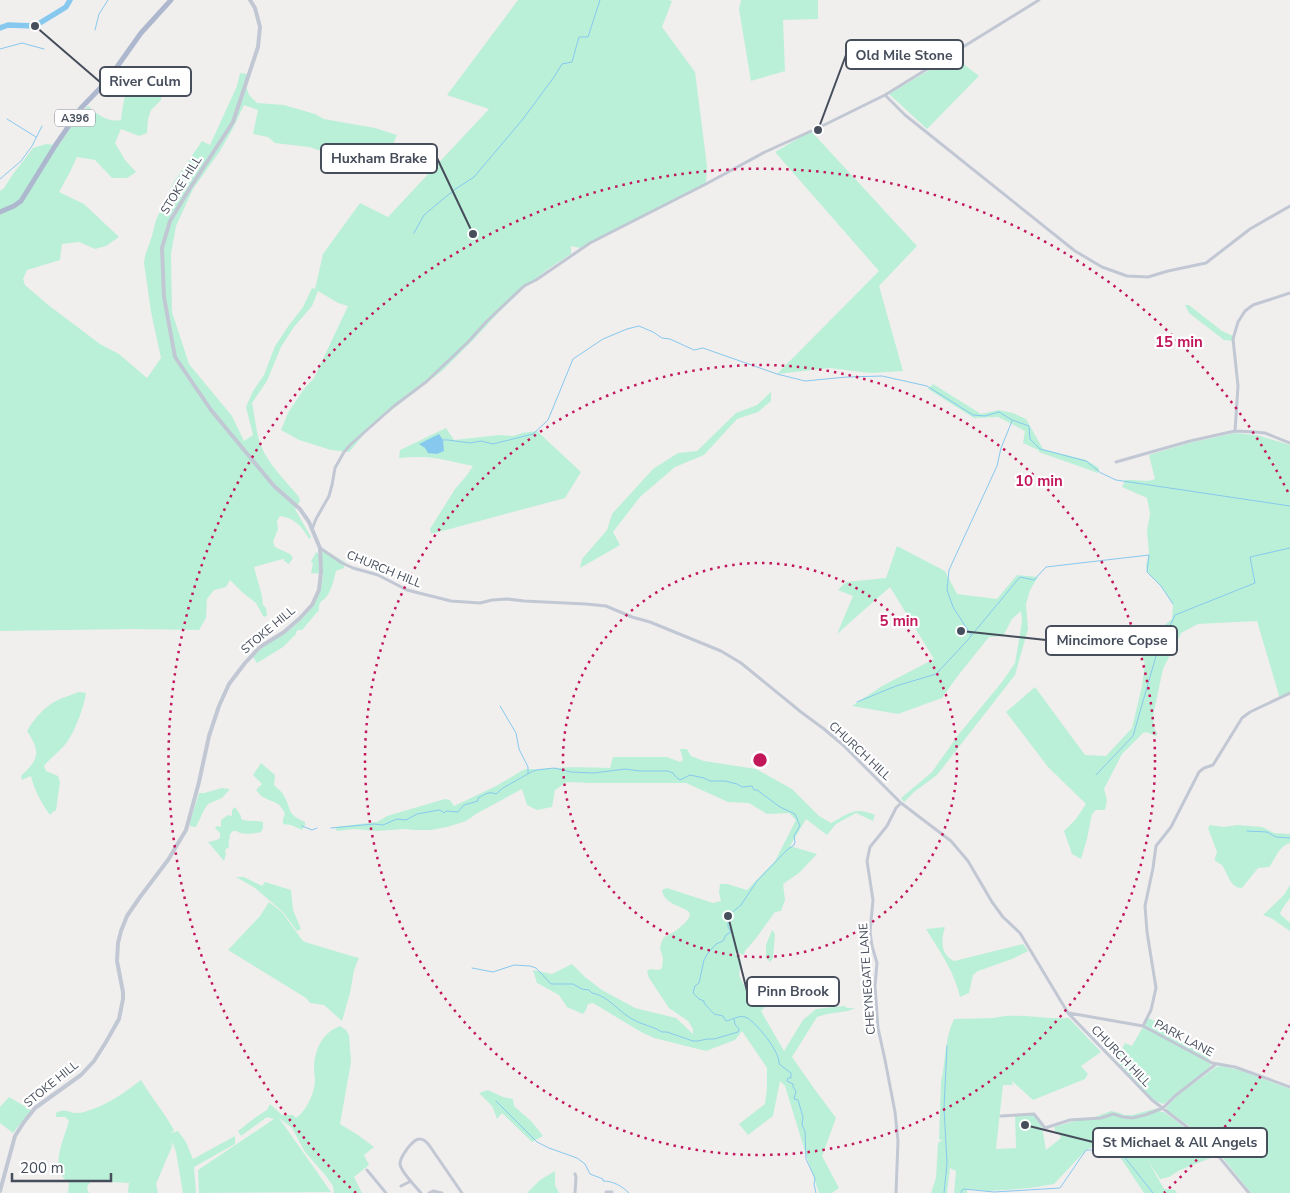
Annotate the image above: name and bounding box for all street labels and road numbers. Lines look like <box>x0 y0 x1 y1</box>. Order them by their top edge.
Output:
road number: A396 <box>55 110 95 126</box>
street label: STOKE HILL <box>157 152 206 217</box>
street label: CHURCH HILL <box>344 547 424 591</box>
street label: STOKE HILL <box>238 602 299 657</box>
street label: CHURCH HILL <box>825 718 895 784</box>
street label: CHEYNEGATE LANE <box>855 923 879 1035</box>
street label: PARK LANE <box>1152 1016 1216 1060</box>
street label: CHURCH HILL <box>1088 1022 1155 1090</box>
street label: STOKE HILL <box>20 1057 82 1111</box>

